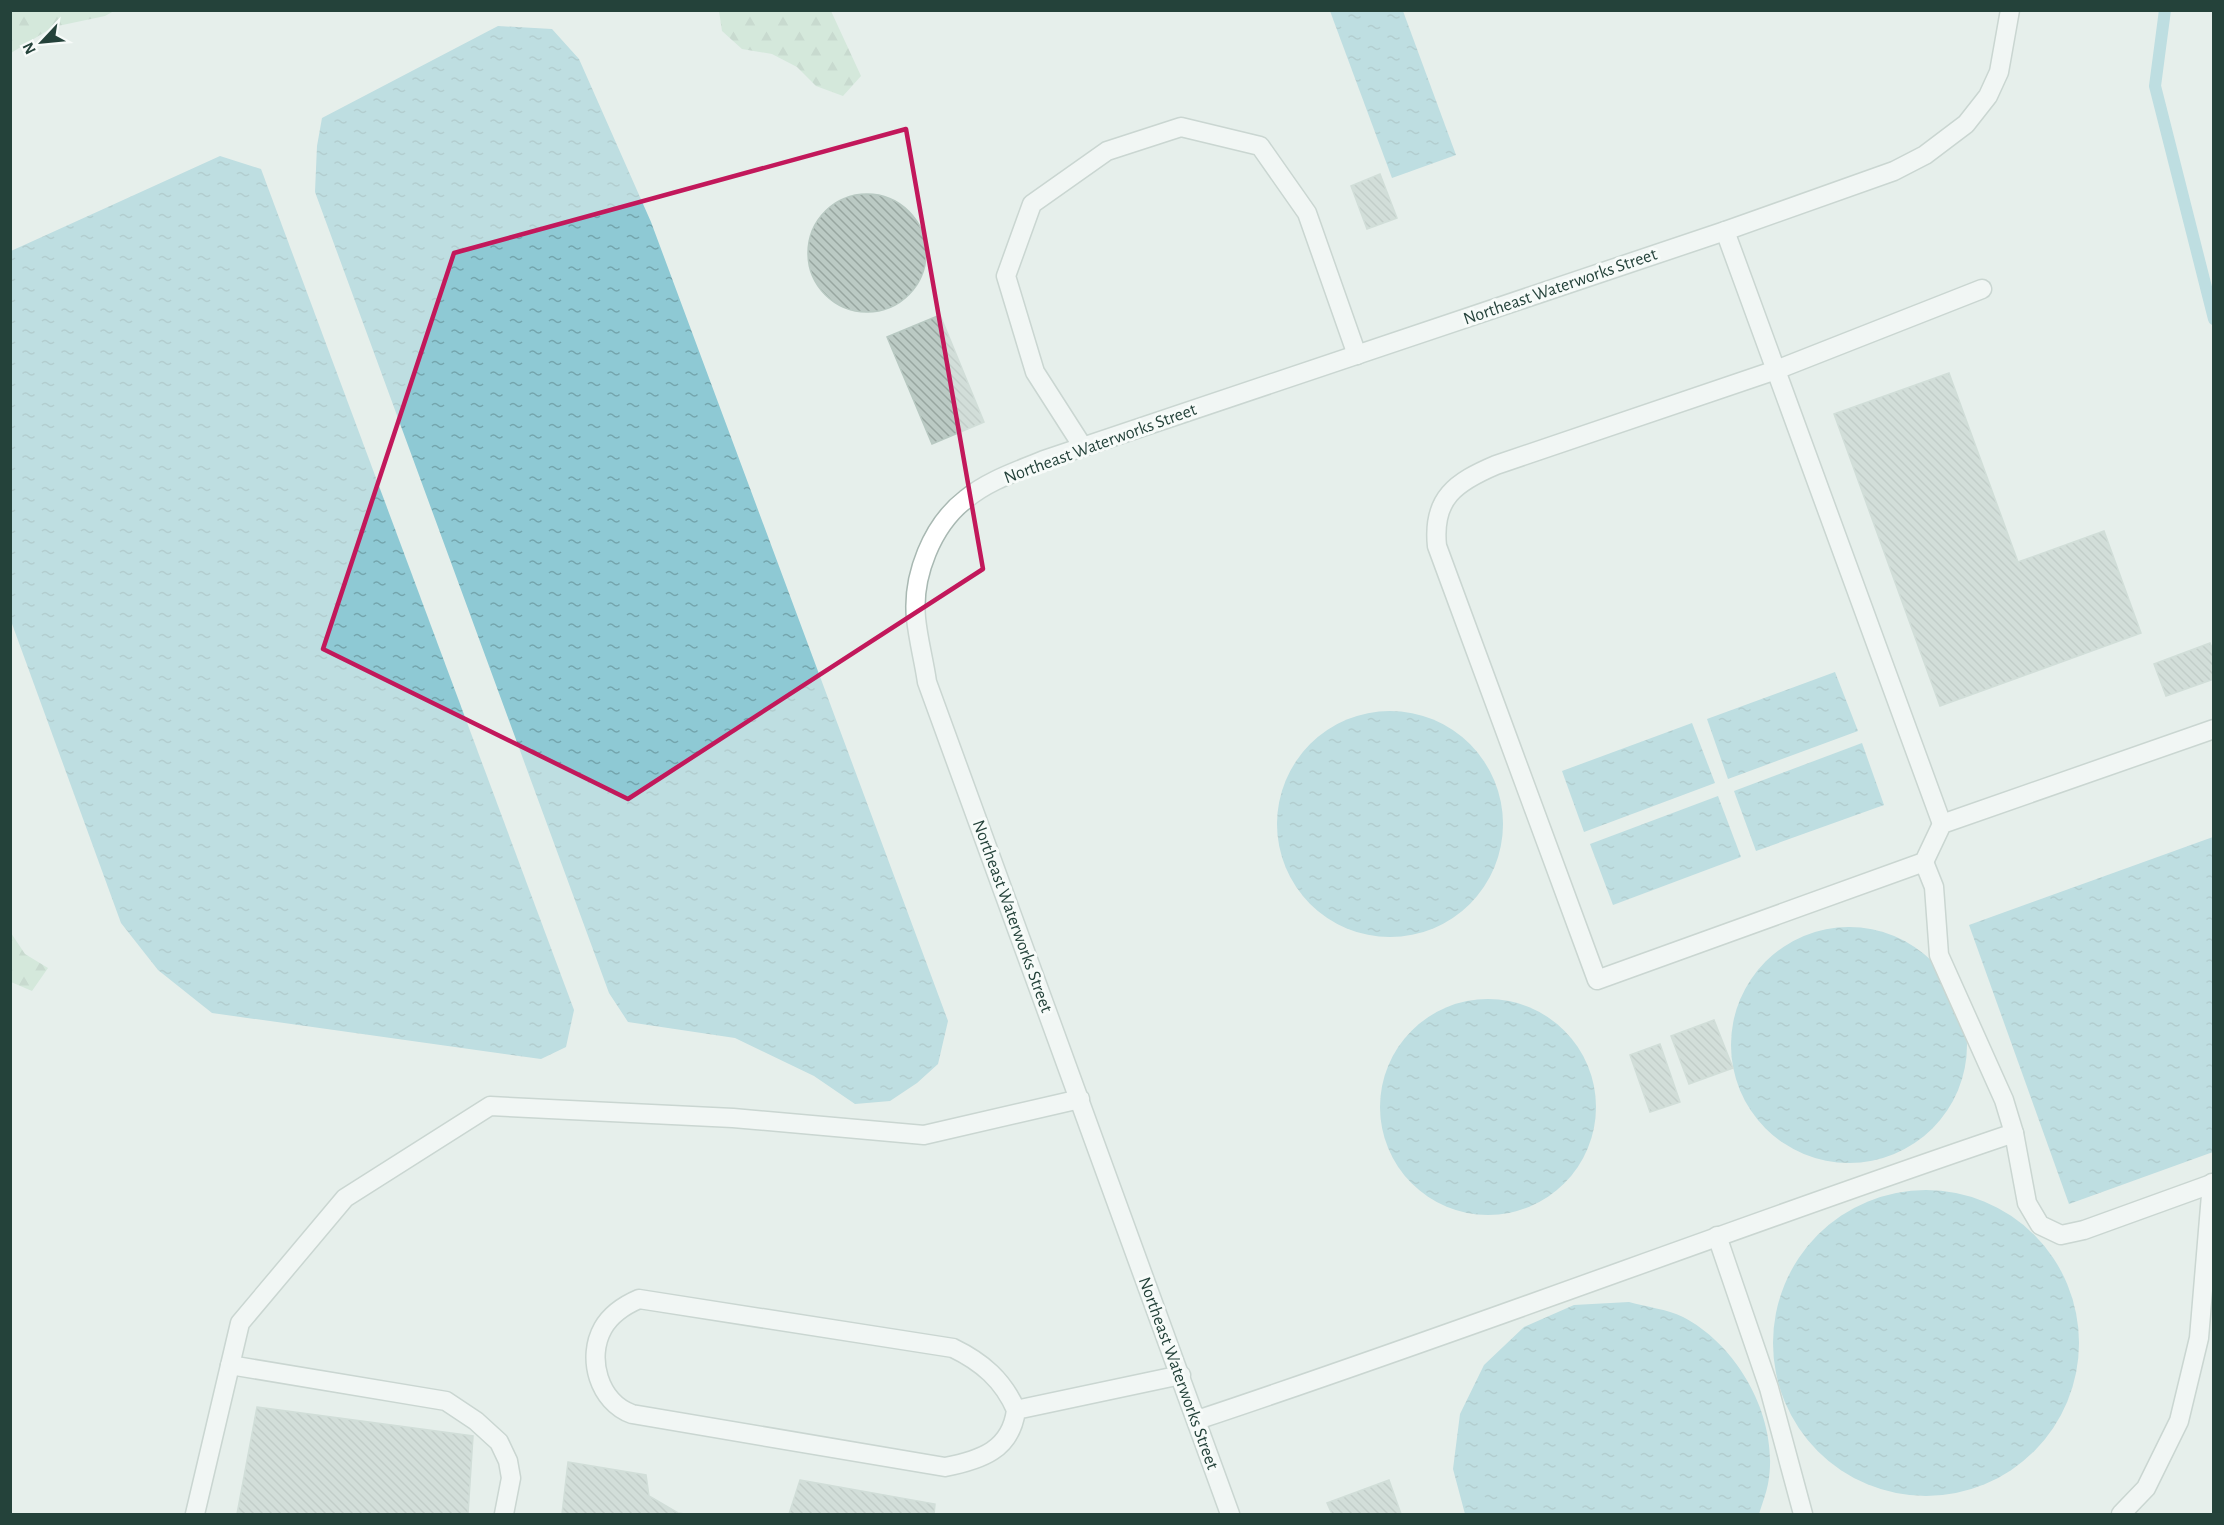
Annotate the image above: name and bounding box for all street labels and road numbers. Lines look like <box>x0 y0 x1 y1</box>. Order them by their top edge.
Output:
street label: Northeast Waterworks Street <box>1461 245 1660 329</box>
street label: Northeast Waterworks Street <box>1002 401 1199 487</box>
street label: Northeast Waterworks Street <box>969 818 1055 1015</box>
street label: Northeast Waterworks Street <box>1135 1275 1221 1472</box>

